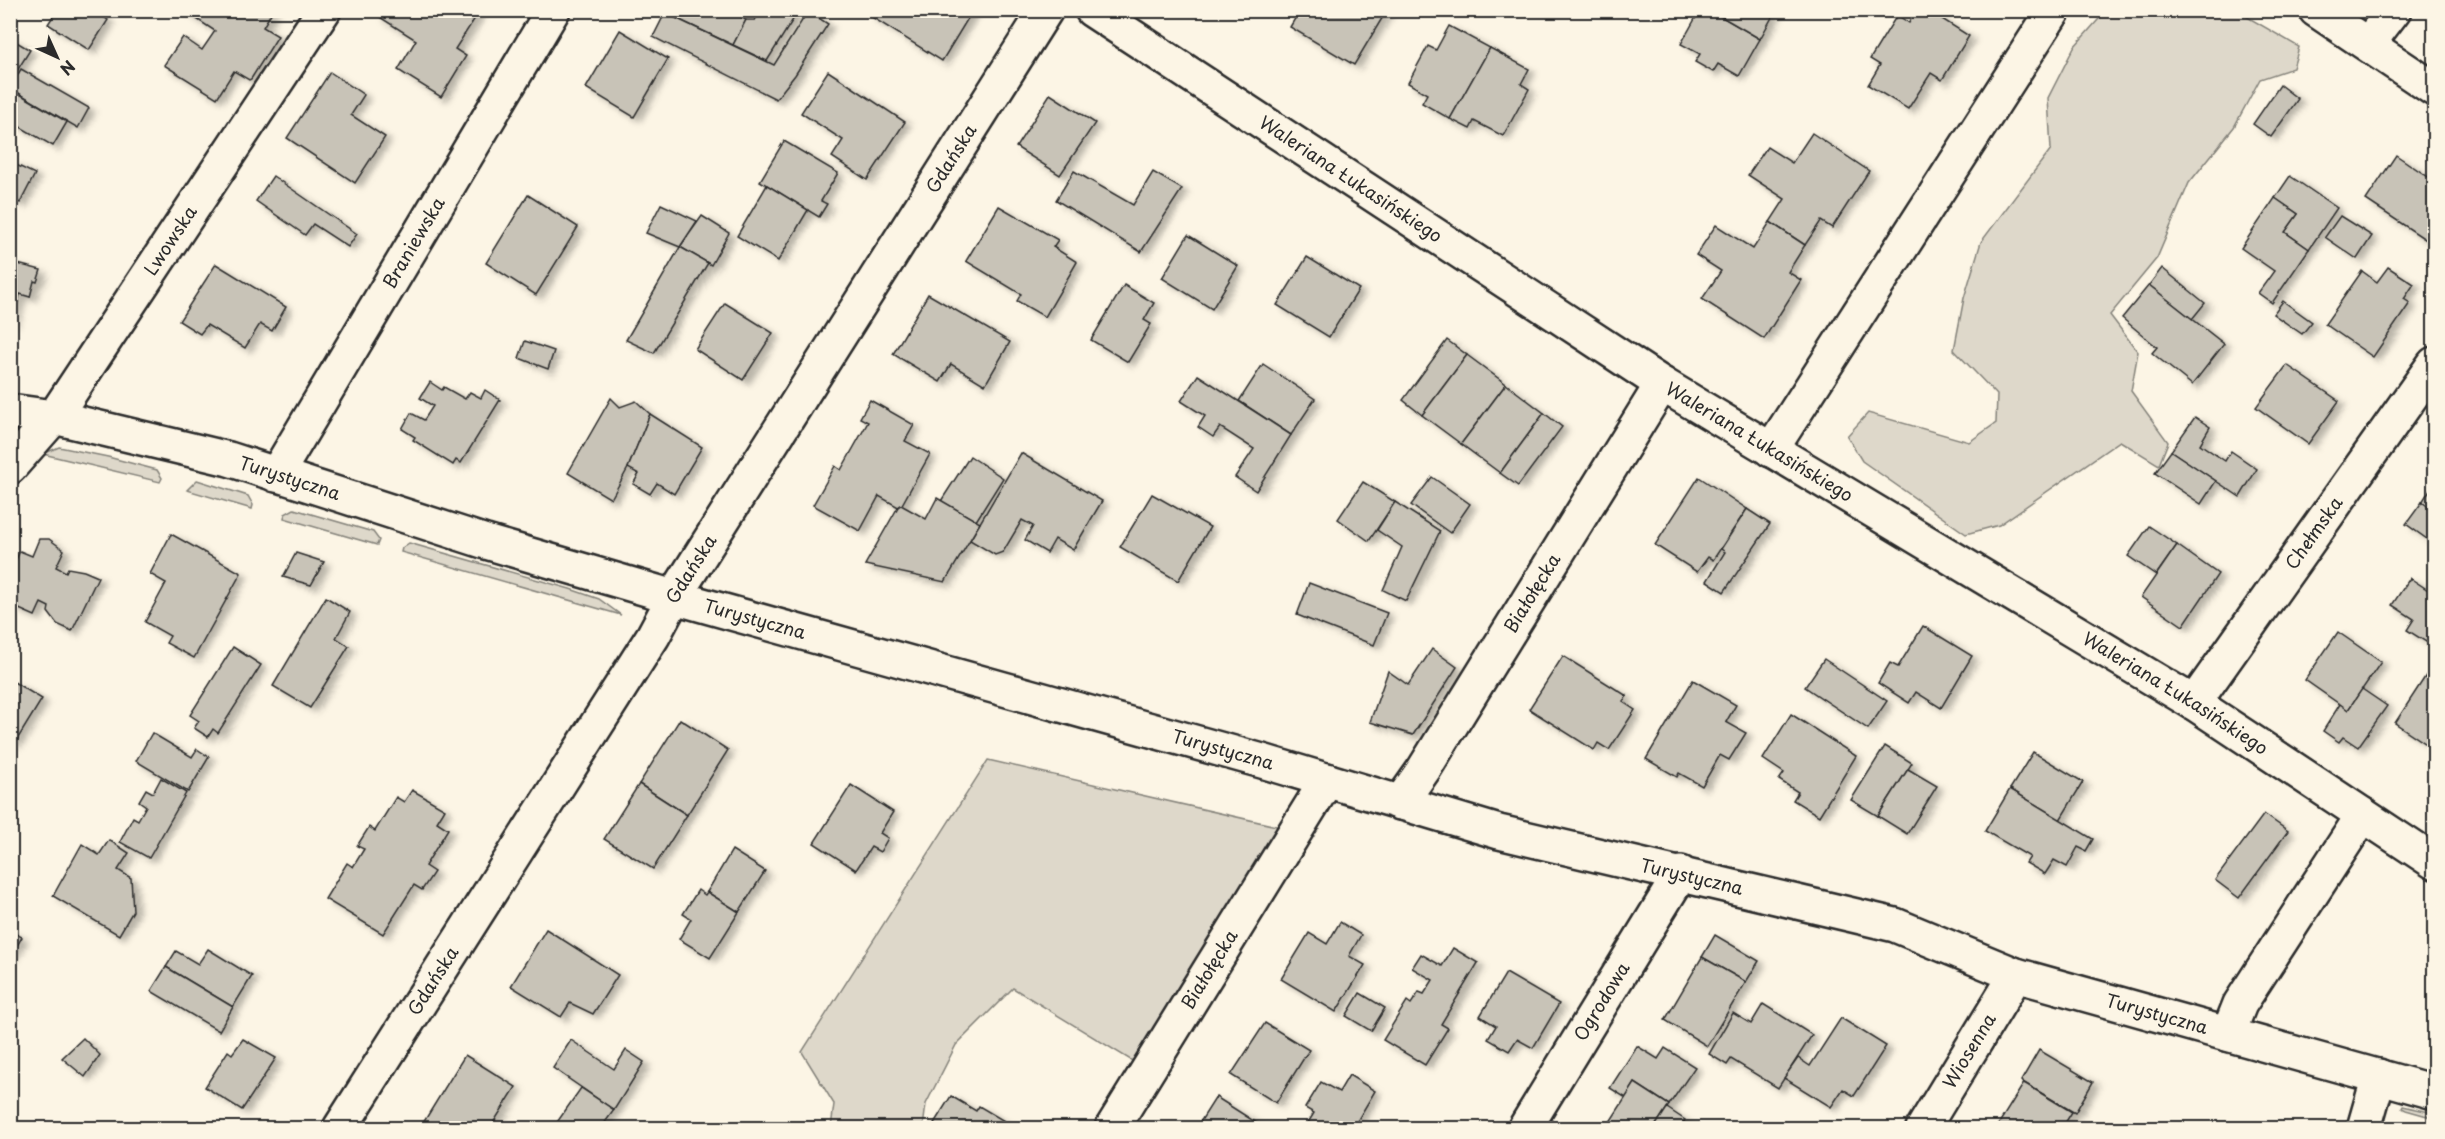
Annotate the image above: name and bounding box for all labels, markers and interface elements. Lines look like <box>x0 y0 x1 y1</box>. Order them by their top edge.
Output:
north arrow <box>27 27 87 87</box>
text: N <box>55 55 81 81</box>
street label: Waleriana Łukasińskiego <box>1254 108 1448 248</box>
street label: Gdańska <box>918 118 983 198</box>
street label: Braniewska <box>375 191 451 293</box>
street label: Lwowska <box>137 199 203 280</box>
street label: Waleriana Łukasińskiego <box>1661 374 1859 508</box>
street label: Turystyczna <box>236 448 345 506</box>
street label: Chełmska <box>2278 490 2349 575</box>
street label: Gdańska <box>658 528 723 609</box>
street label: Białołęcka <box>1496 547 1567 638</box>
street label: Turystyczna <box>701 591 810 645</box>
street label: Waleriana Łukasińskiego <box>2078 624 2274 761</box>
street label: Turystyczna <box>1169 722 1278 776</box>
street label: Turystyczna <box>1638 851 1747 901</box>
street label: Białołęcka <box>1174 923 1244 1014</box>
street label: Gdańska <box>400 940 465 1020</box>
street label: Ogrodowa <box>1566 956 1636 1046</box>
street label: Turystyczna <box>2103 986 2212 1040</box>
street label: Wiosenna <box>1935 1007 2002 1093</box>

